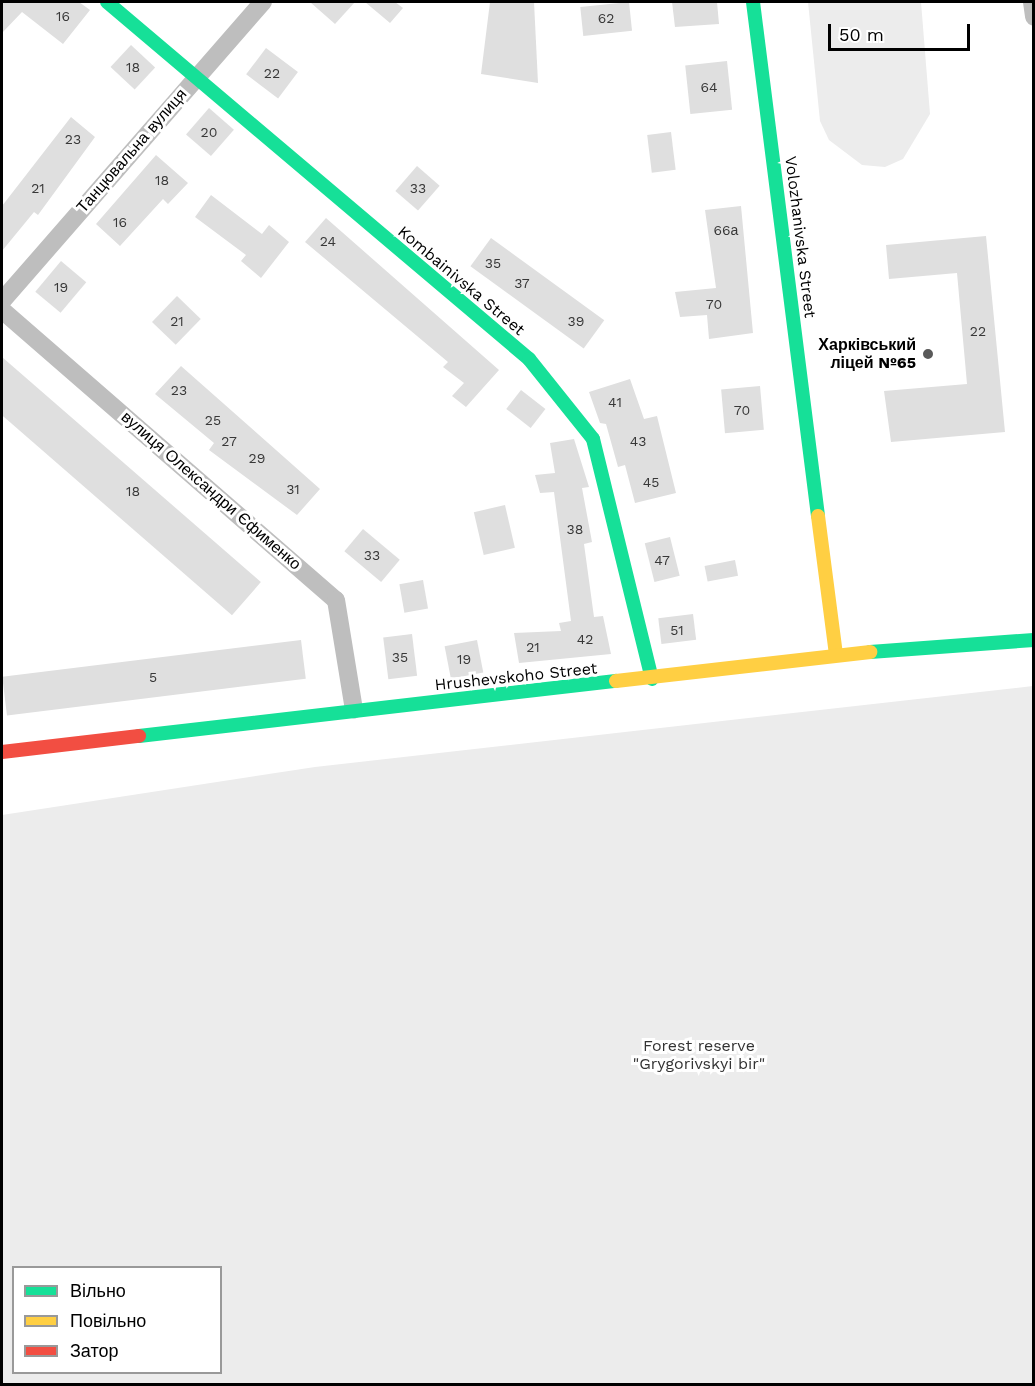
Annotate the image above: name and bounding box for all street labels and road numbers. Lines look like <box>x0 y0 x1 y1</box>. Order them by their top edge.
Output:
street label: Танцювальна вулиця <box>73 85 191 217</box>
street label: Volozhanivska Street <box>781 155 819 319</box>
street label: Kombainivska Street <box>393 222 529 340</box>
street label: вулиця Олександри Єфименко <box>117 408 305 574</box>
street label: Hrushevskoho Street <box>434 659 598 695</box>

